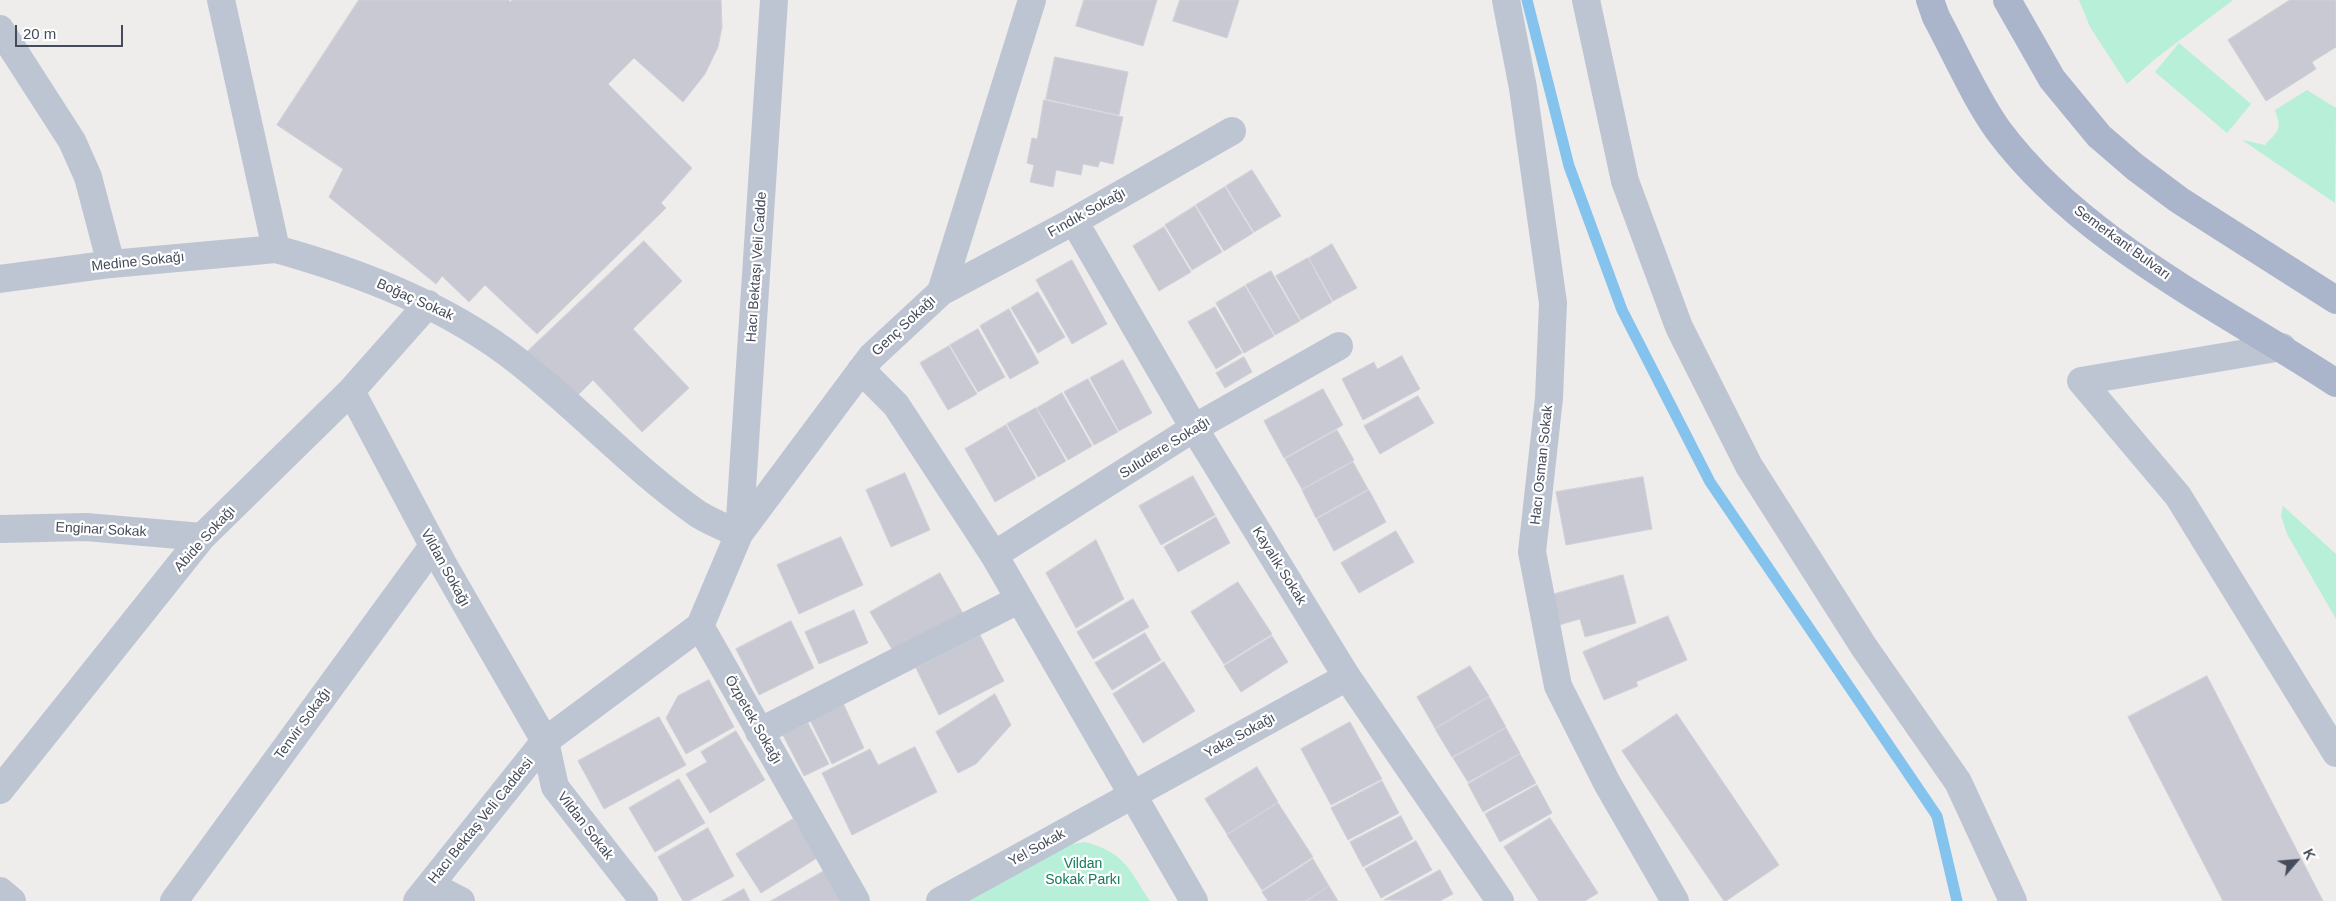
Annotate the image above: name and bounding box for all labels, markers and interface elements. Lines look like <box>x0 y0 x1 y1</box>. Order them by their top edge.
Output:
scale bar <box>18 15 125 47</box>
text: 20 m <box>23 25 56 42</box>
street label: Fındık Sokağı <box>1045 185 1129 241</box>
street label: Hacı Bektaşı Veli Cadde <box>743 191 771 343</box>
street label: Semerkant Bulvarı <box>2070 202 2174 284</box>
street label: Medine Sokağı <box>91 249 185 275</box>
street label: Boğaç Sokak <box>374 276 456 324</box>
street label: Genç Sokağı <box>869 292 939 360</box>
street label: Hacı Osman Sokak <box>1527 404 1557 526</box>
street label: Suludere Sokağı <box>1117 413 1213 483</box>
street label: Abide Sokağı <box>171 502 239 576</box>
street label: Enginar Sokak <box>55 519 147 541</box>
street label: Kayalık Sokak <box>1248 524 1310 608</box>
street label: Vildan Sokağı <box>417 526 473 610</box>
street label: Özpetek Sokağı <box>721 673 785 767</box>
street label: Tenvir Sokağı <box>271 685 335 763</box>
street label: Yaka Sokağı <box>1202 710 1278 762</box>
street label: Hacı Bektaş Veli Caddesi <box>425 755 537 887</box>
street label: Vildan Sokak <box>553 789 617 863</box>
street label: Yel Sokak <box>1006 826 1068 870</box>
north arrow <box>2271 836 2321 886</box>
text: K <box>2300 846 2319 862</box>
park label: Vildan Sokak Parkı <box>1045 856 1121 889</box>

